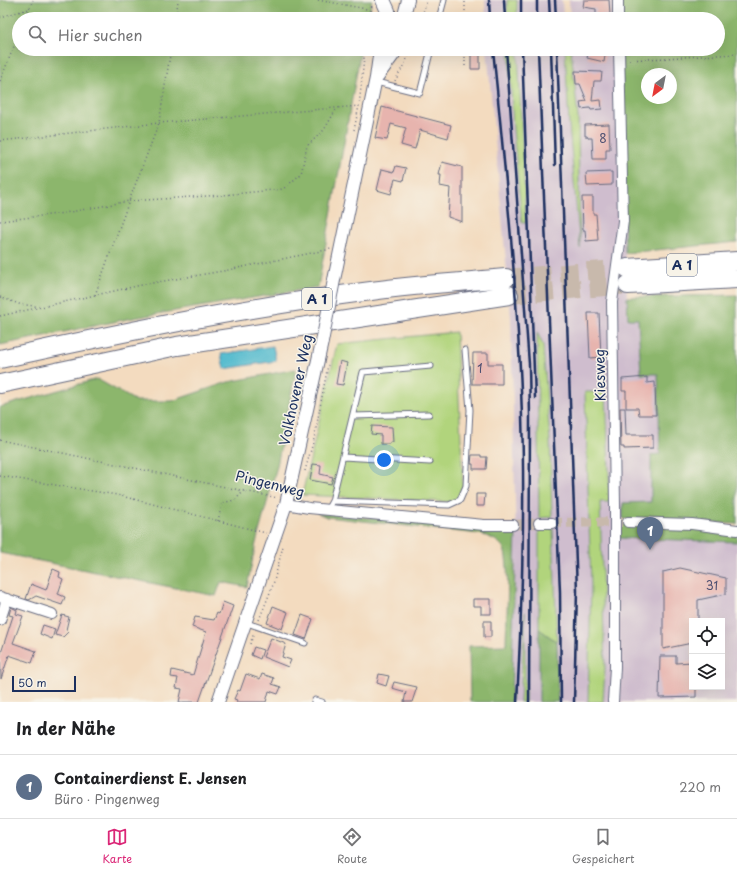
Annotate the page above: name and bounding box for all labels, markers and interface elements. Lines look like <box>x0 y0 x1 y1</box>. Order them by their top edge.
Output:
search box <box>12 12 725 56</box>
icon: search <box>26 23 48 45</box>
text: Hier suchen <box>58 23 143 46</box>
north arrow <box>641 68 677 104</box>
house number: 8 <box>599 129 607 147</box>
road number: A 1 <box>667 254 697 276</box>
road number: A 1 <box>302 288 332 310</box>
street label: Volkhovener Weg <box>273 332 318 447</box>
street label: Kiesweg <box>589 349 610 401</box>
house number: 1 <box>477 359 483 377</box>
your location <box>374 450 394 470</box>
street label: Pingenweg <box>233 465 307 502</box>
pin: 1 <box>637 517 663 550</box>
house number: 31 <box>706 576 718 594</box>
map controls <box>689 618 725 690</box>
button: locate <box>689 618 725 654</box>
button: layers <box>689 654 725 690</box>
scale bar <box>12 674 76 693</box>
text: 50 m <box>18 674 47 691</box>
text: In der Nähe <box>16 715 115 741</box>
text: Containerdienst E. Jensen <box>54 766 247 789</box>
text: 1 <box>26 777 32 796</box>
text: 220 m <box>679 777 721 796</box>
text: Büro · Pingenweg <box>54 789 160 808</box>
tab: Karte <box>102 826 132 867</box>
tab: Route <box>337 826 367 867</box>
tab: Gespeichert <box>572 826 635 867</box>

